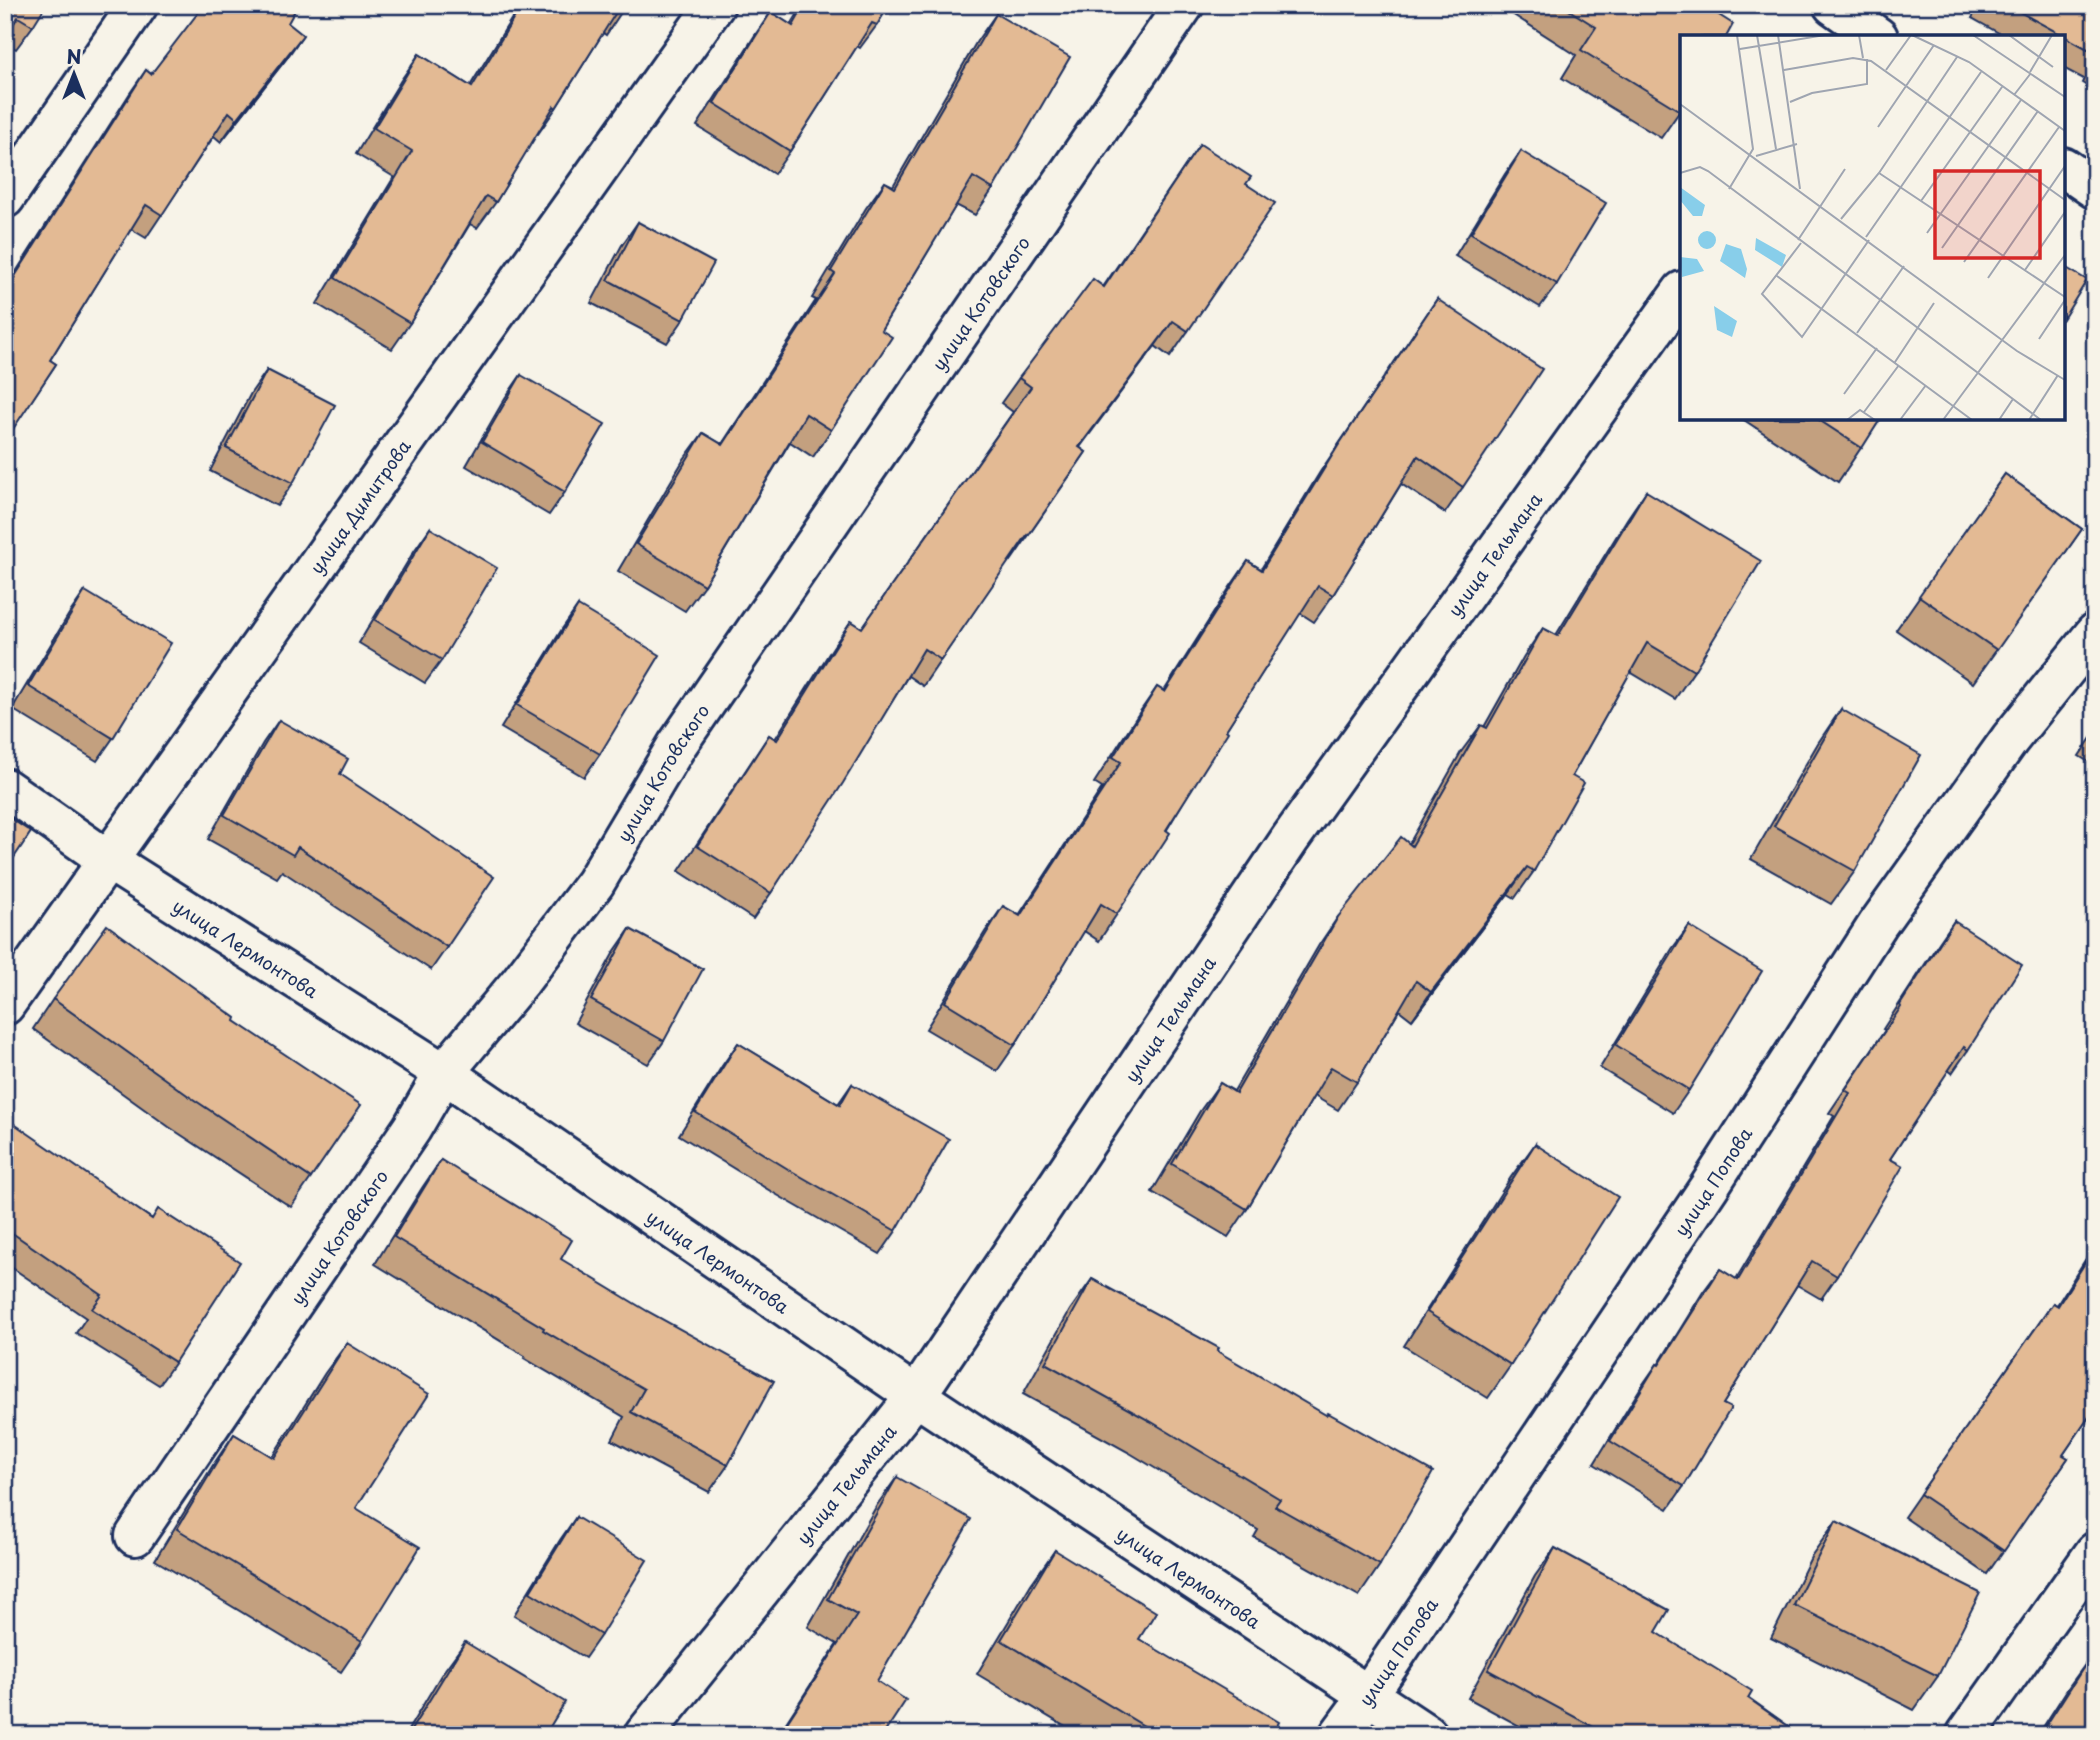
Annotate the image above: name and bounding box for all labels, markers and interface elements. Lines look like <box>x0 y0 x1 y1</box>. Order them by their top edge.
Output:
inset map <box>1680 35 2065 420</box>
north arrow <box>38 38 108 108</box>
text: N <box>66 42 82 70</box>
street label: улица Котовского <box>924 230 1036 375</box>
street label: улица Димитрова <box>302 433 417 579</box>
street label: улица Тельмана <box>1440 486 1548 621</box>
street label: улица Котовского <box>609 698 715 846</box>
street label: улица Лермонтова <box>168 891 325 1004</box>
street label: улица Тельмана <box>1117 950 1222 1087</box>
street label: улица Попова <box>1667 1121 1758 1241</box>
street label: улица Котовского <box>283 1164 394 1309</box>
street label: улица Лермонтова <box>642 1202 796 1320</box>
street label: улица Тельмана <box>789 1418 902 1549</box>
street label: улица Лермонтова <box>1112 1519 1267 1635</box>
street label: улица Попова <box>1351 1591 1444 1711</box>

